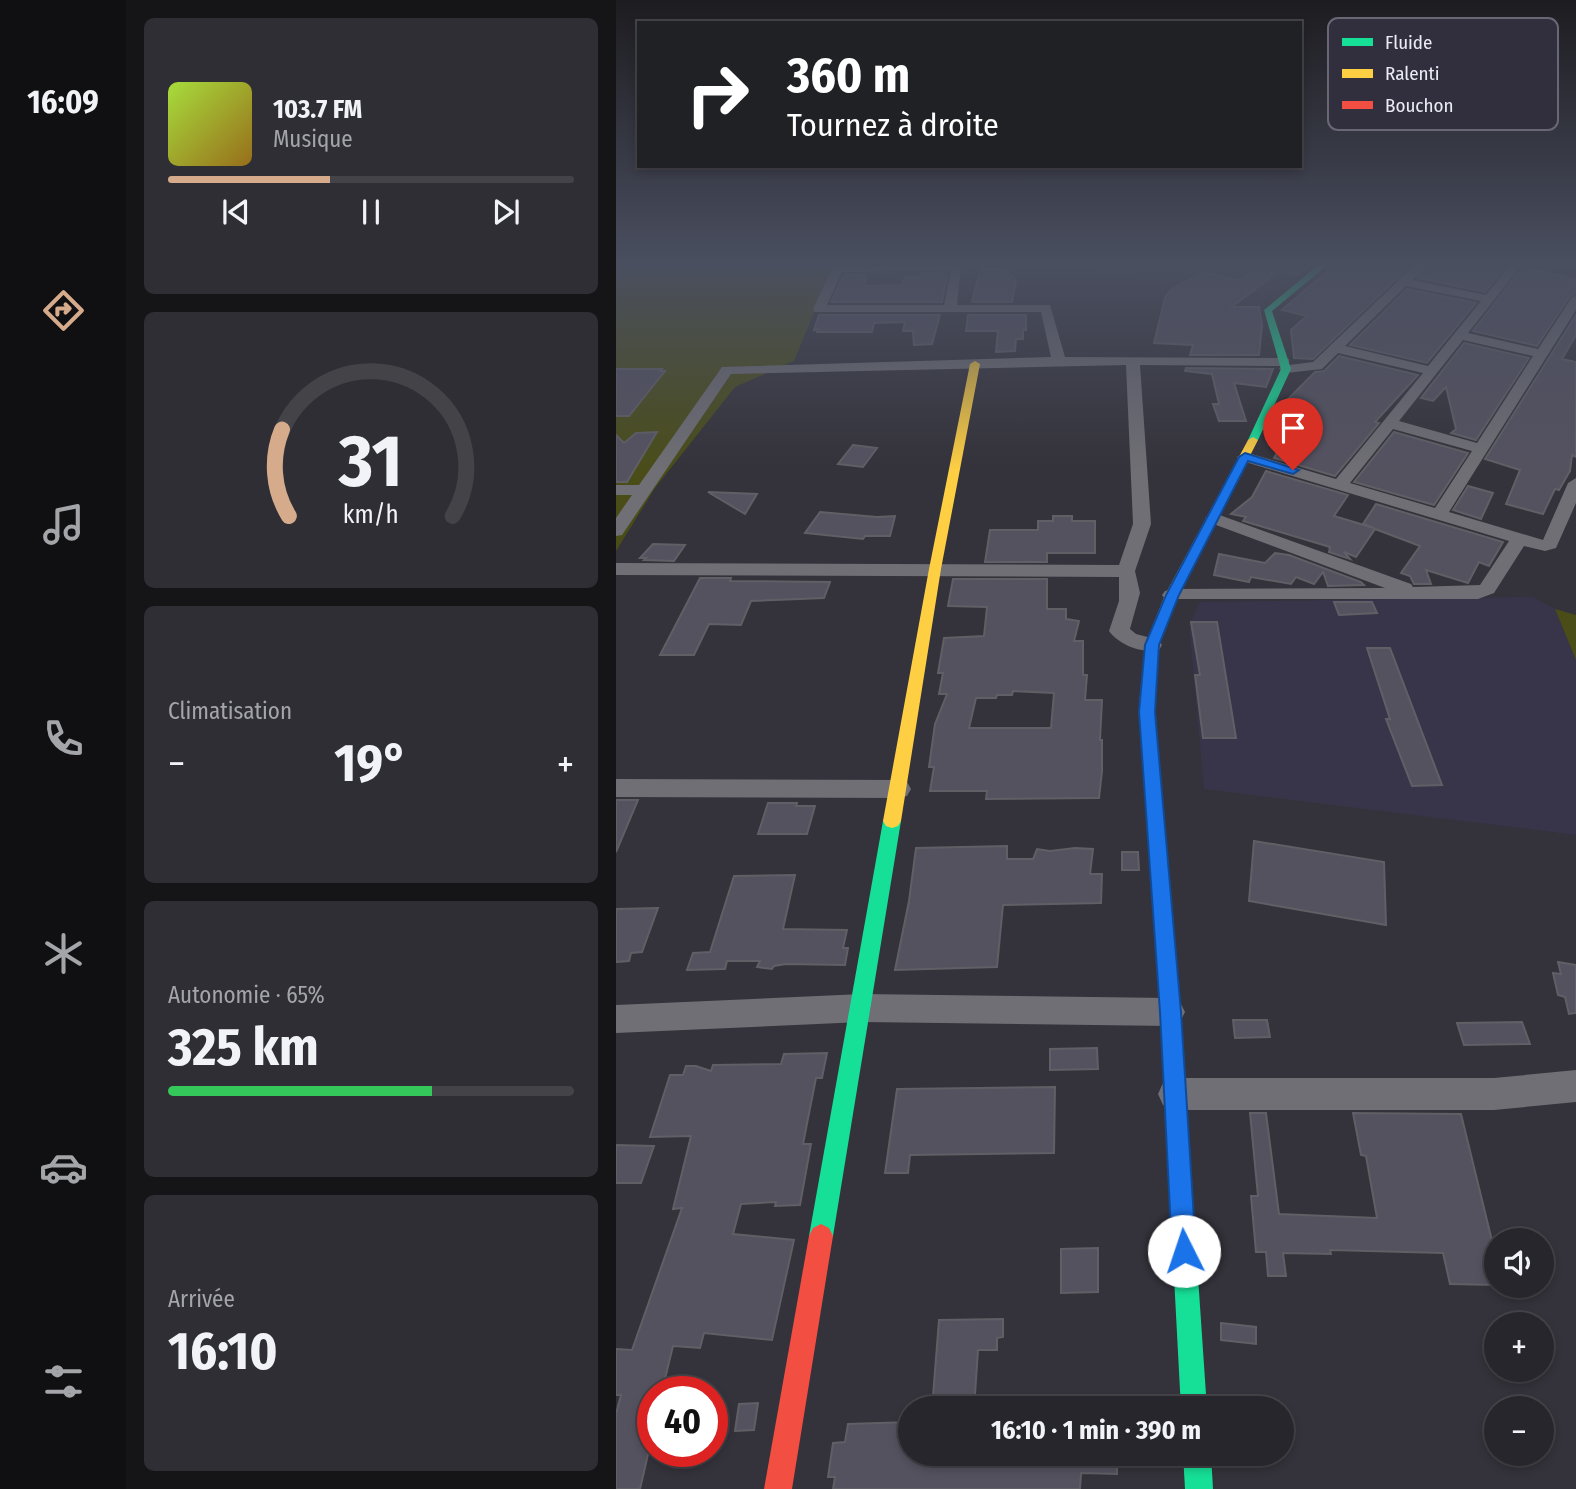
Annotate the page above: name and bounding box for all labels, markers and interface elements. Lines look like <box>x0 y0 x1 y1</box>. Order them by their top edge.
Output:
legend <box>1328 18 1558 130</box>
text: Fluide <box>1385 31 1432 54</box>
text: 360 m <box>787 46 910 105</box>
icon: right <box>672 49 763 140</box>
text: Ralenti <box>1385 62 1440 85</box>
text: 16:09 <box>27 83 99 121</box>
text: 103.7 FM <box>273 94 362 125</box>
text: Bouchon <box>1385 94 1453 117</box>
text: Tournez à droite <box>787 106 999 144</box>
text: Musique <box>273 125 353 153</box>
icon: previous <box>217 193 255 231</box>
icon: pause <box>352 193 390 231</box>
icon: next <box>487 193 525 231</box>
icon: directions <box>39 286 88 335</box>
pin <box>1263 398 1323 470</box>
icon: arrive <box>1274 409 1312 447</box>
text: 31 <box>338 419 403 506</box>
icon: music <box>39 500 88 549</box>
text: km/h <box>343 500 399 530</box>
text: Climatisation <box>168 697 292 725</box>
icon: phone <box>39 714 88 763</box>
text: 19° <box>334 732 408 795</box>
text: − <box>168 741 185 787</box>
text: + <box>557 741 574 787</box>
icon: climate <box>39 929 88 978</box>
text: Autonomie · 65% <box>168 981 325 1009</box>
text: 325 km <box>168 1016 319 1079</box>
icon: car <box>39 1143 88 1192</box>
position arrow <box>1147 1214 1221 1288</box>
map controls <box>1484 1228 1554 1466</box>
button: sound <box>1484 1228 1554 1298</box>
text: Arrivée <box>168 1285 235 1313</box>
button: + <box>1484 1312 1554 1382</box>
text: 16:10 <box>168 1320 278 1383</box>
icon: filters <box>39 1357 88 1406</box>
speed limit sign: 40 <box>637 1376 728 1467</box>
button: − <box>1484 1396 1554 1466</box>
text: 16:10 · 1 min · 390 m <box>991 1415 1201 1446</box>

